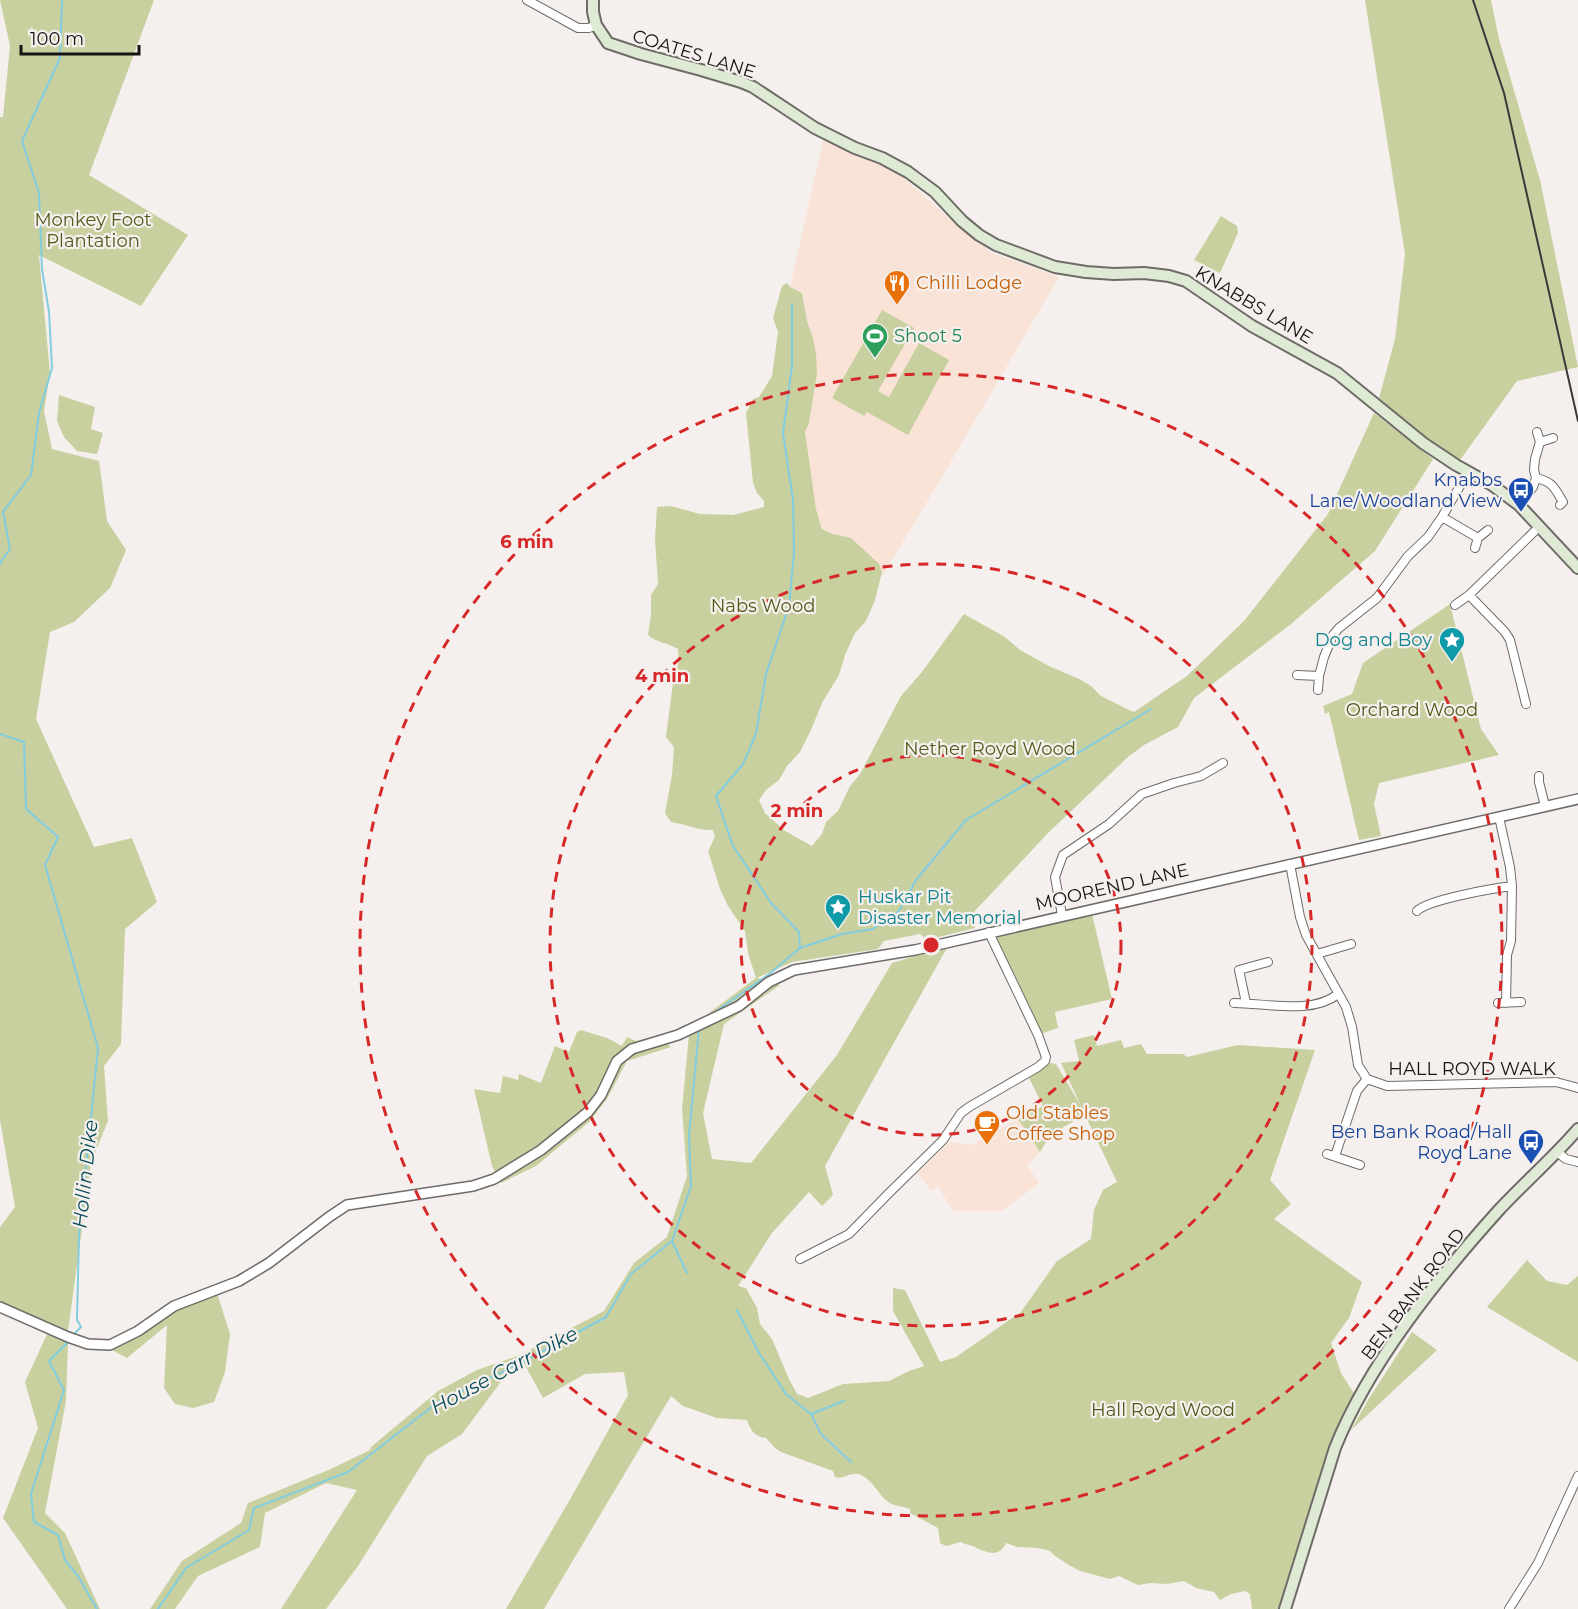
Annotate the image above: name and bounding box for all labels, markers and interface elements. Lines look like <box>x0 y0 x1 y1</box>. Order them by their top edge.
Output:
scale bar <box>21 18 140 56</box>
street label: COATES LANE <box>630 25 758 83</box>
text: 100 m <box>30 28 84 50</box>
park label: Monkey Foot Plantation <box>34 209 152 252</box>
street label: KNABBS LANE <box>1191 261 1317 349</box>
restaurant icon: Chilli Lodge <box>882 268 912 306</box>
place label: Chilli Lodge <box>916 272 1022 294</box>
sports icon: Shoot 5 <box>860 321 890 359</box>
place label: Shoot 5 <box>894 325 962 347</box>
place label: Knabbs Lane/Woodland View <box>1309 469 1502 512</box>
bus stop icon: Knabbs Lane/Woodland View <box>1506 475 1536 513</box>
text: 6 min <box>500 531 554 553</box>
park label: Nabs Wood <box>711 595 815 617</box>
place icon: Dog and Boy <box>1437 625 1467 663</box>
place label: Dog and Boy <box>1315 629 1432 651</box>
text: 4 min <box>635 665 689 687</box>
park label: Orchard Wood <box>1346 699 1478 721</box>
park label: Nether Royd Wood <box>904 738 1076 760</box>
text: 2 min <box>771 800 823 822</box>
street label: MOOREND LANE <box>1033 859 1191 915</box>
place label: Huskar Pit Disaster Memorial <box>858 886 1022 929</box>
place icon: Huskar Pit Disaster Memorial <box>823 892 853 930</box>
centre of rings <box>921 935 941 955</box>
street label: HALL ROYD WALK <box>1388 1058 1556 1080</box>
place label: Old Stables Coffee Shop <box>1006 1102 1115 1145</box>
cafe icon: Old Stables Coffee Shop <box>972 1108 1002 1146</box>
water label: Hollin Dike <box>67 1118 103 1230</box>
place label: Ben Bank Road/Hall Royd Lane <box>1331 1121 1512 1164</box>
bus stop icon: Ben Bank Road/Hall Royd Lane <box>1516 1127 1546 1165</box>
street label: BEN BANK ROAD <box>1356 1224 1470 1364</box>
water label: House Carr Dike <box>426 1321 582 1419</box>
park label: Hall Royd Wood <box>1091 1399 1235 1421</box>

